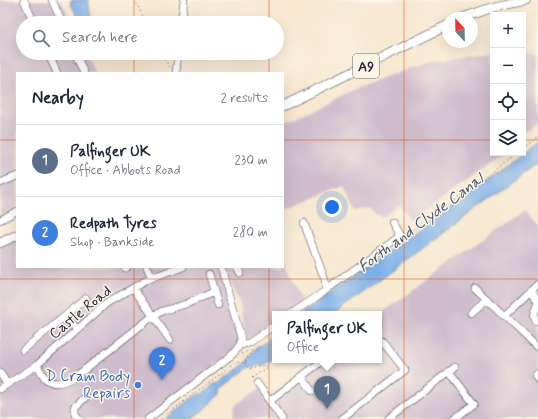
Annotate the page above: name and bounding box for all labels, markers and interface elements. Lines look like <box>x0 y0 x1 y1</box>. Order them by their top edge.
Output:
north arrow <box>442 12 478 48</box>
map controls <box>490 12 526 156</box>
button: + <box>490 12 526 48</box>
search box <box>16 16 284 60</box>
icon: search <box>30 27 52 49</box>
text: Search here <box>62 28 138 48</box>
button: − <box>490 48 526 84</box>
road number: A9 <box>353 54 379 78</box>
button: locate <box>490 84 526 120</box>
text: Nearby <box>32 87 84 109</box>
text: 2 results <box>221 90 268 107</box>
button: layers <box>490 120 526 156</box>
text: Palfinger UK <box>70 142 150 162</box>
text: 1 <box>42 152 48 169</box>
text: 230 m <box>234 152 268 169</box>
text: Office · Abbots Road <box>70 162 180 179</box>
water label: Forth and Clyde Canal <box>354 167 490 277</box>
your location <box>322 197 342 217</box>
text: Redpath Tyres <box>70 214 157 234</box>
text: 2 <box>42 224 48 241</box>
text: 280 m <box>233 224 268 241</box>
text: Shop · Bankside <box>70 234 154 251</box>
street label: Castle Road <box>45 281 116 344</box>
popup <box>272 311 382 363</box>
text: Palfinger UK <box>287 319 367 339</box>
text: Office <box>287 339 319 356</box>
pin: 2 <box>149 347 175 380</box>
place label: D Cram Body Repairs <box>46 367 130 404</box>
pin: 1 <box>314 376 340 409</box>
marker: D Cram Body Repairs <box>133 380 143 390</box>

